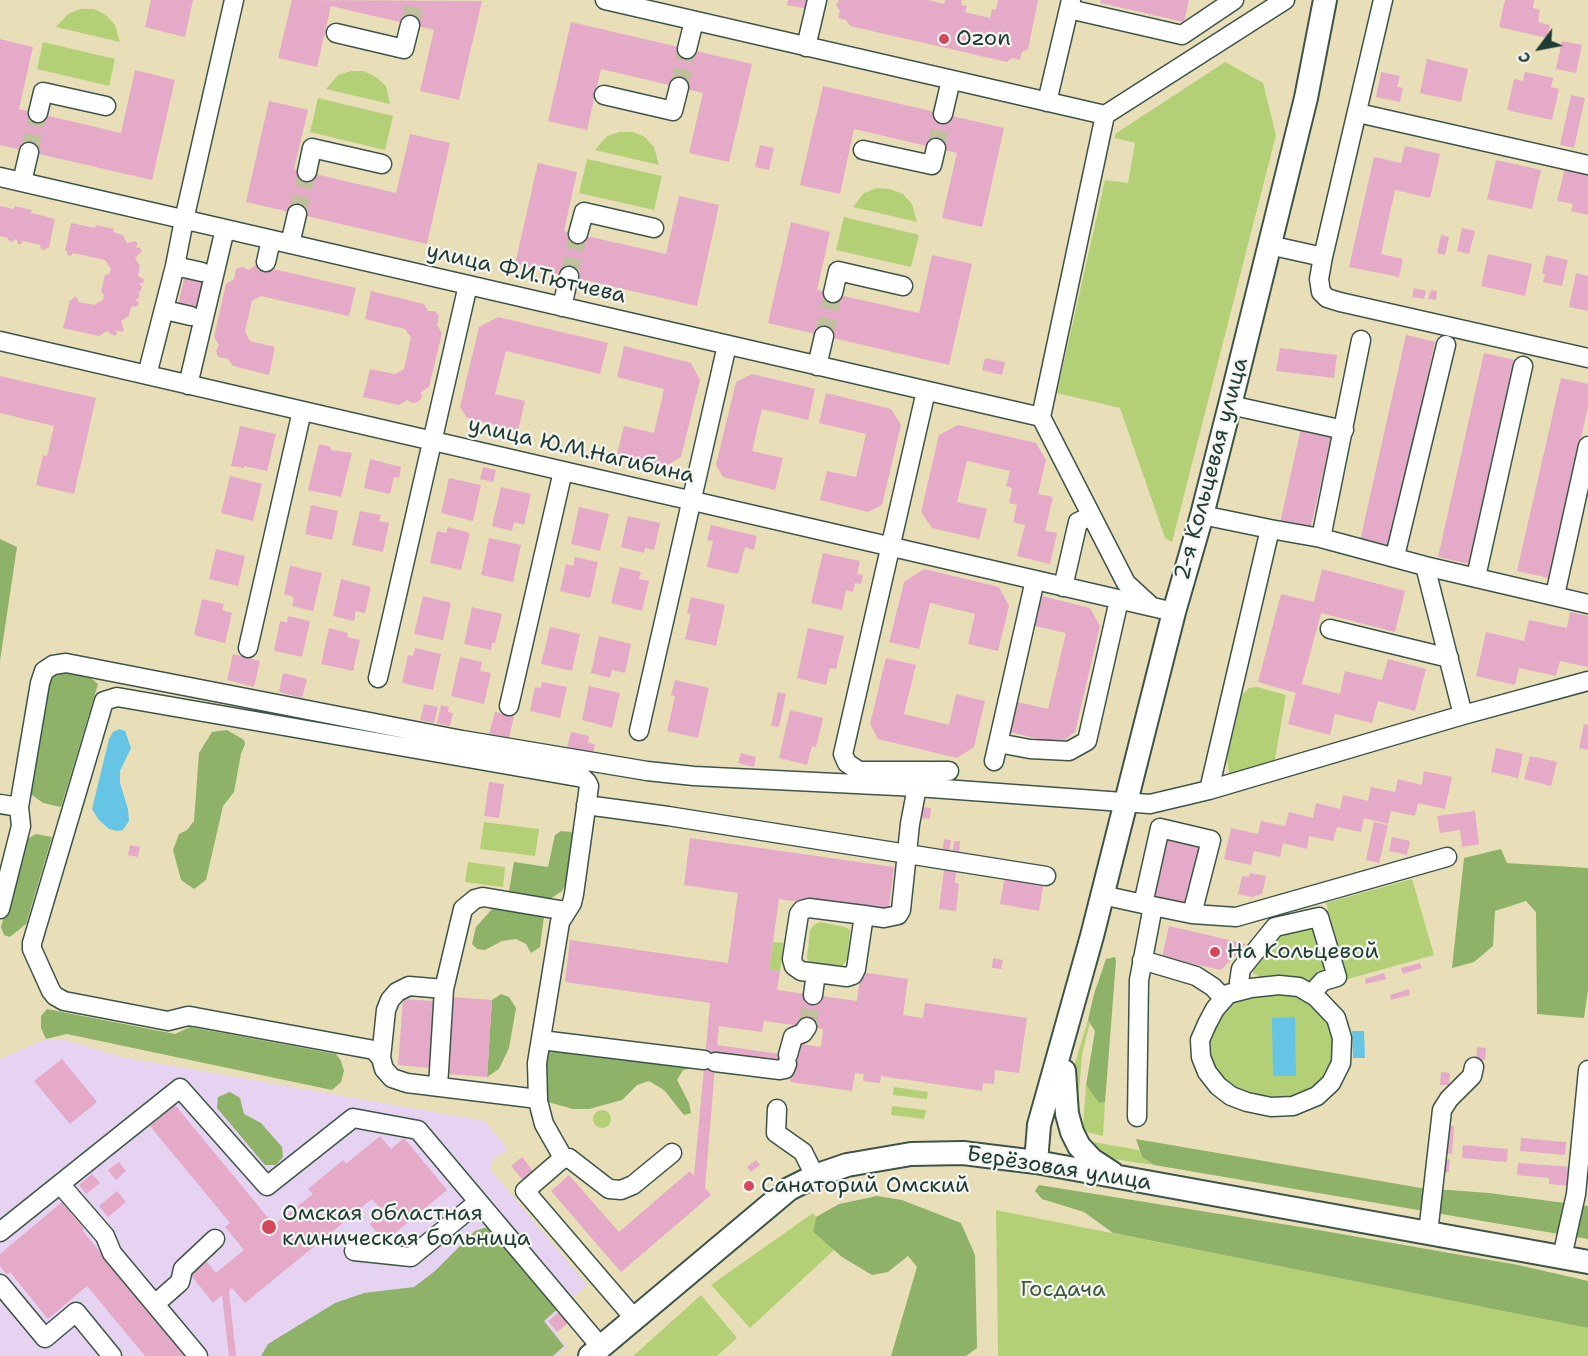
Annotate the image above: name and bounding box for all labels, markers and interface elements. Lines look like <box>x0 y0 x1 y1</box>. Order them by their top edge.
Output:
north arrow <box>1510 18 1570 78</box>
place label: Ozon <box>956 26 1011 52</box>
marker: Ozon <box>937 32 951 46</box>
text: С <box>1513 48 1536 68</box>
street label: улица Ф.И.Тютчева <box>424 238 628 310</box>
street label: 2-я Кольцевая улица <box>1170 355 1254 583</box>
street label: улица Ю.М.Нагибина <box>465 412 697 490</box>
place label: На Кольцевой <box>1227 939 1379 965</box>
marker: На Кольцевой <box>1208 945 1222 959</box>
street label: Берёзовая улица <box>965 1141 1153 1197</box>
place label: Санаторий Омский <box>761 1173 969 1199</box>
marker: Санаторий Омский <box>742 1179 756 1193</box>
place label: Омская областная клиническая больница <box>282 1201 530 1252</box>
marker: Омская областная клиническая больница <box>260 1218 278 1236</box>
park label: Госдача <box>1020 1277 1106 1303</box>

